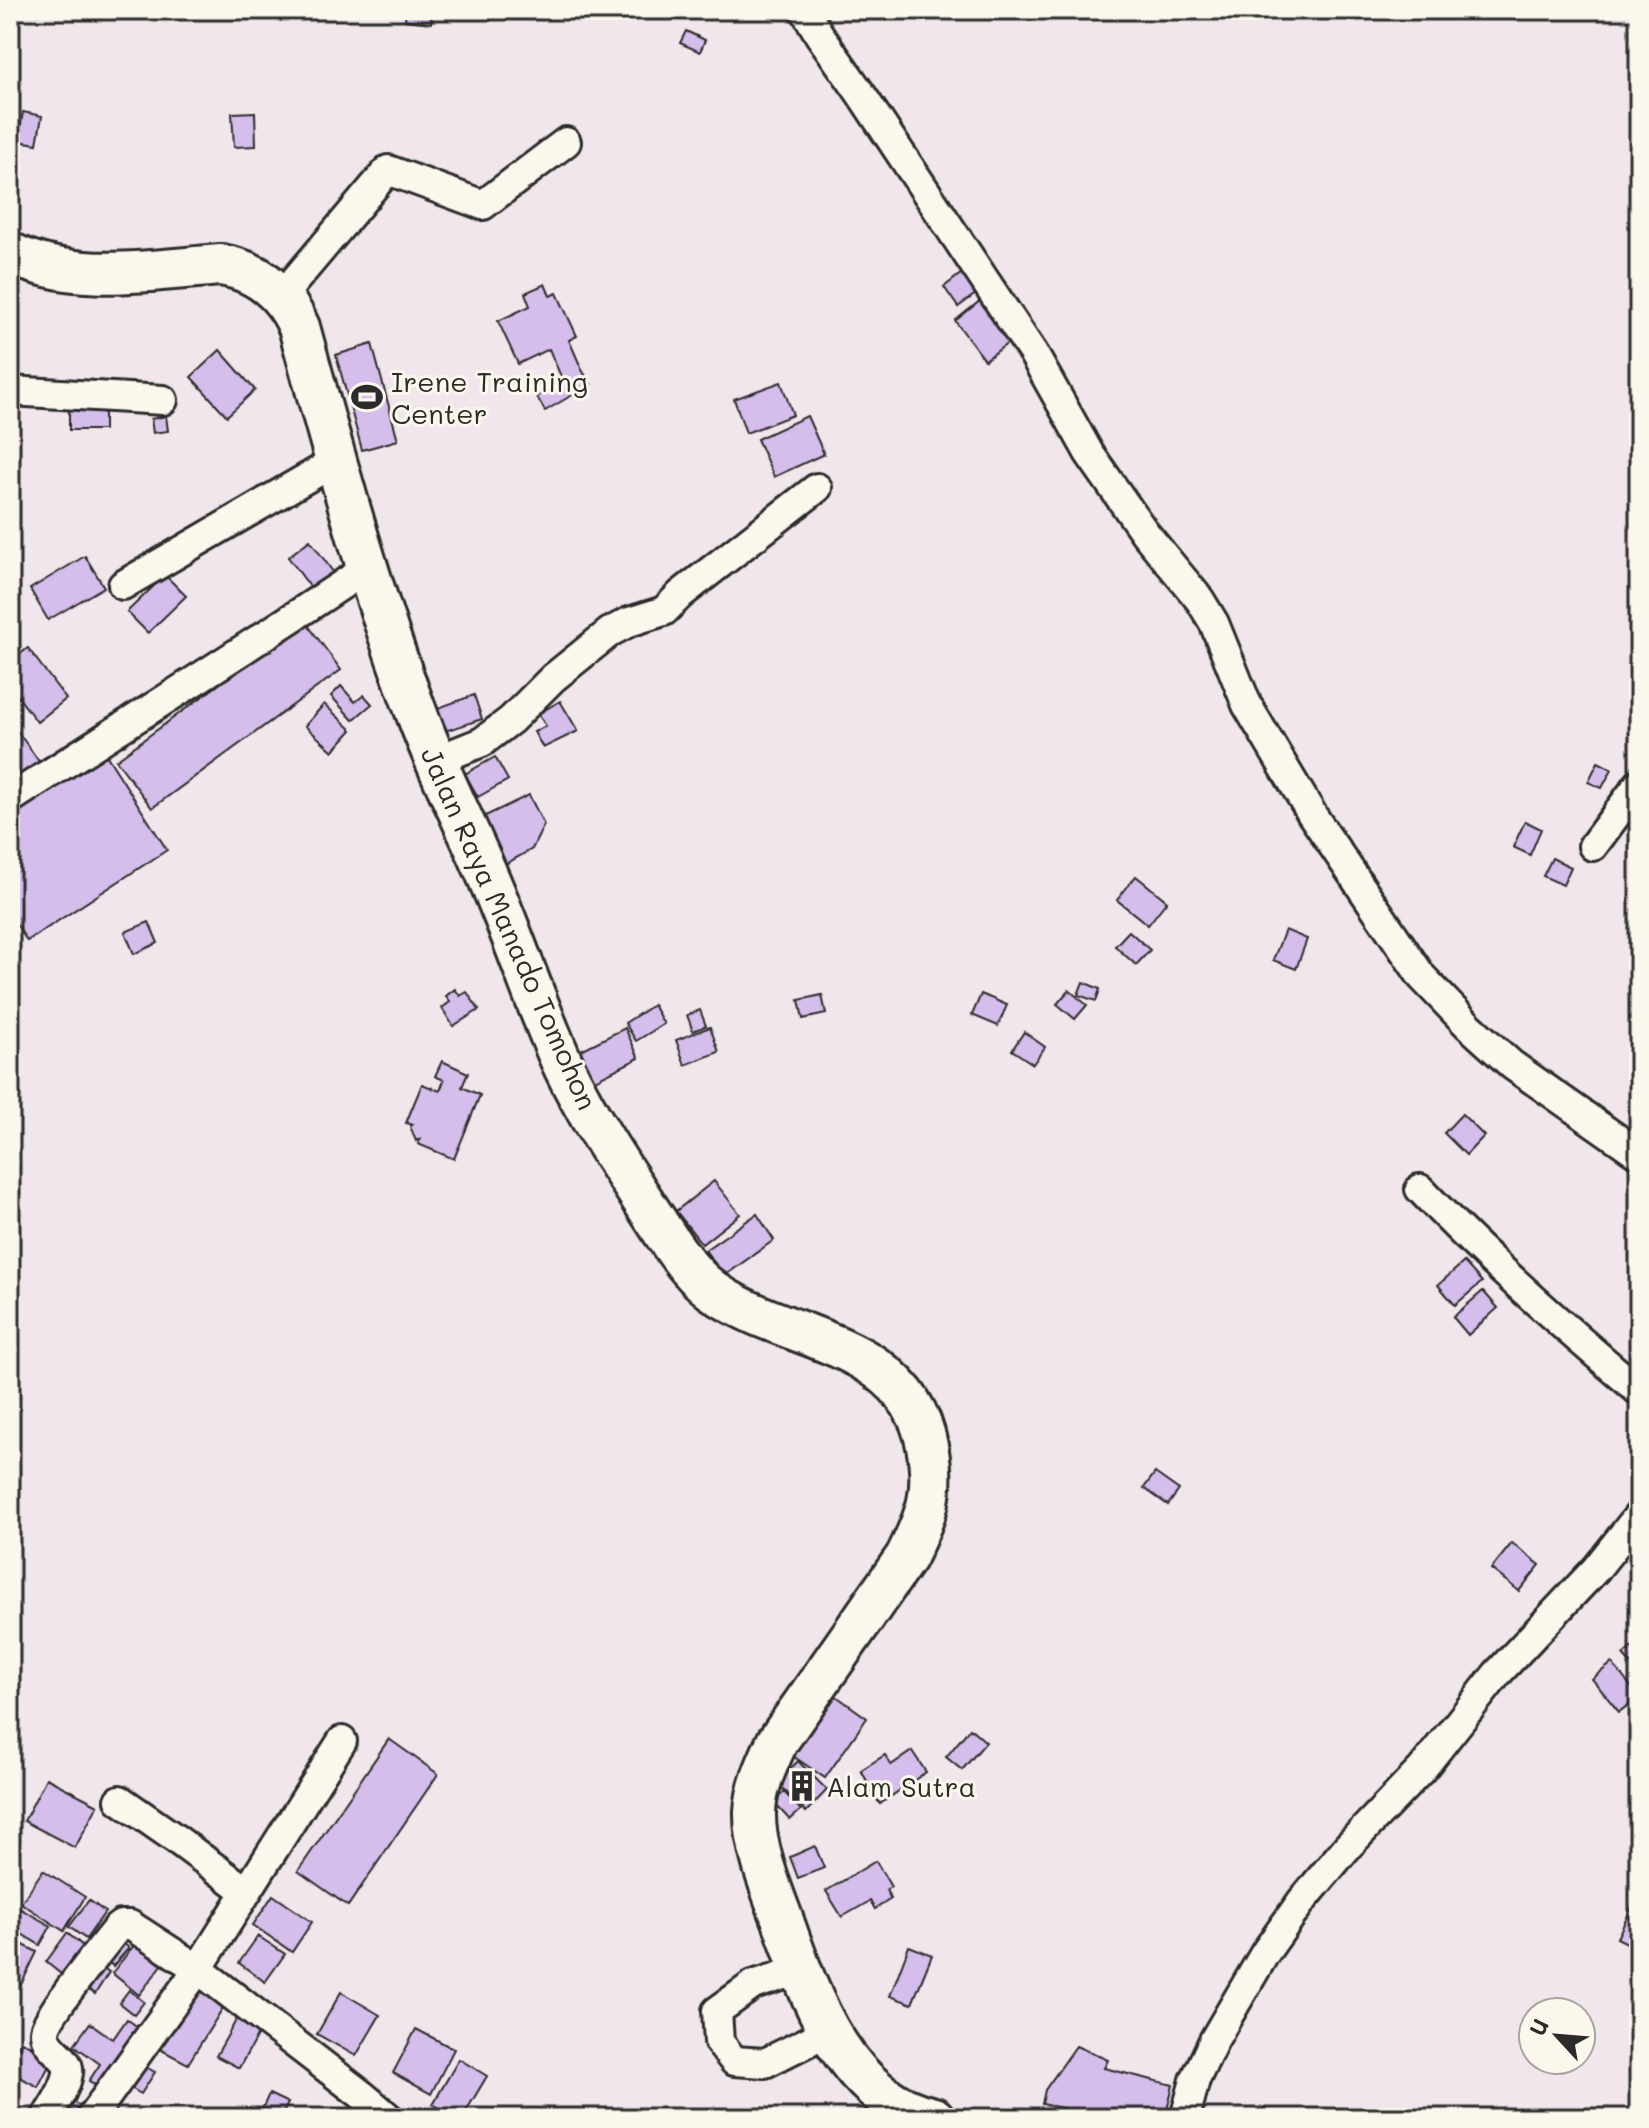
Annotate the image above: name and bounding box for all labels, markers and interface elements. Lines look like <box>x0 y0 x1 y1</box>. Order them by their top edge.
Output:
place label: Irene Training Center <box>391 363 588 431</box>
sports icon: Irene Training Center <box>350 380 384 414</box>
street label: Jalan Raya Manado Tomohon <box>414 741 606 1115</box>
place label: Alam Sutra <box>826 1768 976 1804</box>
building icon: Alam Sutra <box>785 1769 819 1803</box>
north arrow <box>1517 1996 1597 2076</box>
text: U <box>1522 2014 1555 2040</box>

